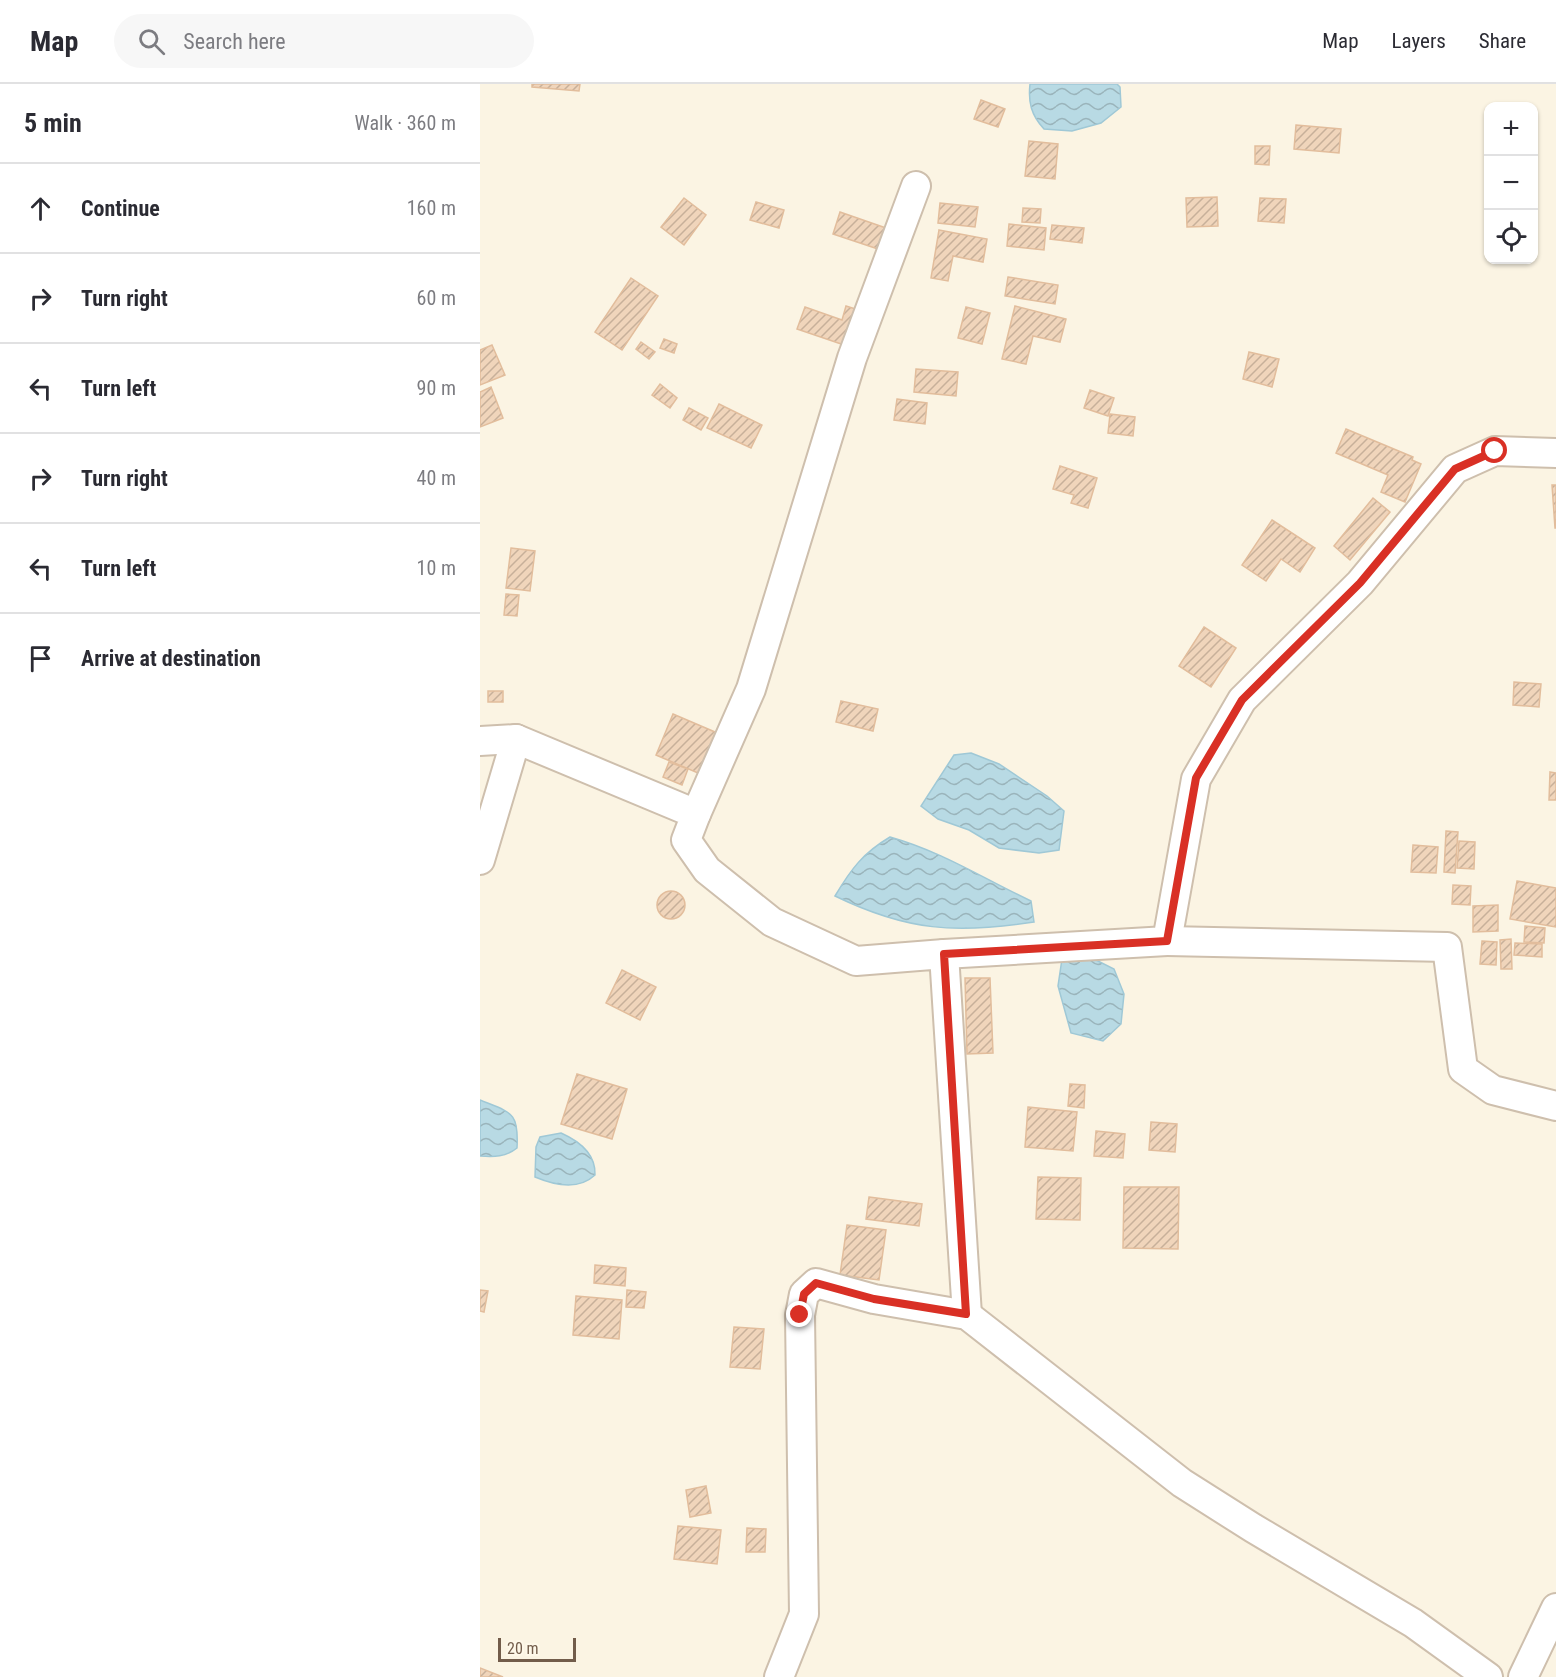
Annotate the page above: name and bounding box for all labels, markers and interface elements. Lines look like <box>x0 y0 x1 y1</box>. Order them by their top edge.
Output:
search box <box>114 14 534 68</box>
text: Map <box>30 25 78 58</box>
icon: search <box>135 25 168 58</box>
text: Search here <box>183 29 286 54</box>
text: Map <box>1322 29 1359 53</box>
text: Layers <box>1392 29 1446 53</box>
text: Share <box>1479 29 1526 53</box>
map controls <box>1484 102 1538 264</box>
button: + <box>1484 102 1538 156</box>
text: 5 min <box>24 108 82 138</box>
text: Walk · 360 m <box>355 111 456 135</box>
button: − <box>1484 156 1538 210</box>
icon: ahead <box>24 192 57 225</box>
text: Continue <box>81 196 160 221</box>
text: 160 m <box>407 196 456 220</box>
button: locate <box>1484 210 1538 264</box>
icon: right <box>24 282 57 315</box>
text: Turn right <box>81 286 168 311</box>
text: 60 m <box>417 286 456 310</box>
icon: left <box>24 372 57 405</box>
text: Turn left <box>81 376 156 401</box>
text: 90 m <box>417 376 456 400</box>
route start <box>1481 437 1507 463</box>
icon: right <box>24 462 57 495</box>
text: Turn right <box>81 466 168 491</box>
text: 40 m <box>417 466 456 490</box>
icon: left <box>24 552 57 585</box>
text: Turn left <box>81 556 156 581</box>
text: 10 m <box>417 556 456 580</box>
icon: arrive <box>24 642 57 675</box>
text: Arrive at destination <box>81 646 261 671</box>
route end <box>786 1301 812 1327</box>
scale bar <box>498 1635 576 1662</box>
text: 20 m <box>507 1639 539 1658</box>

